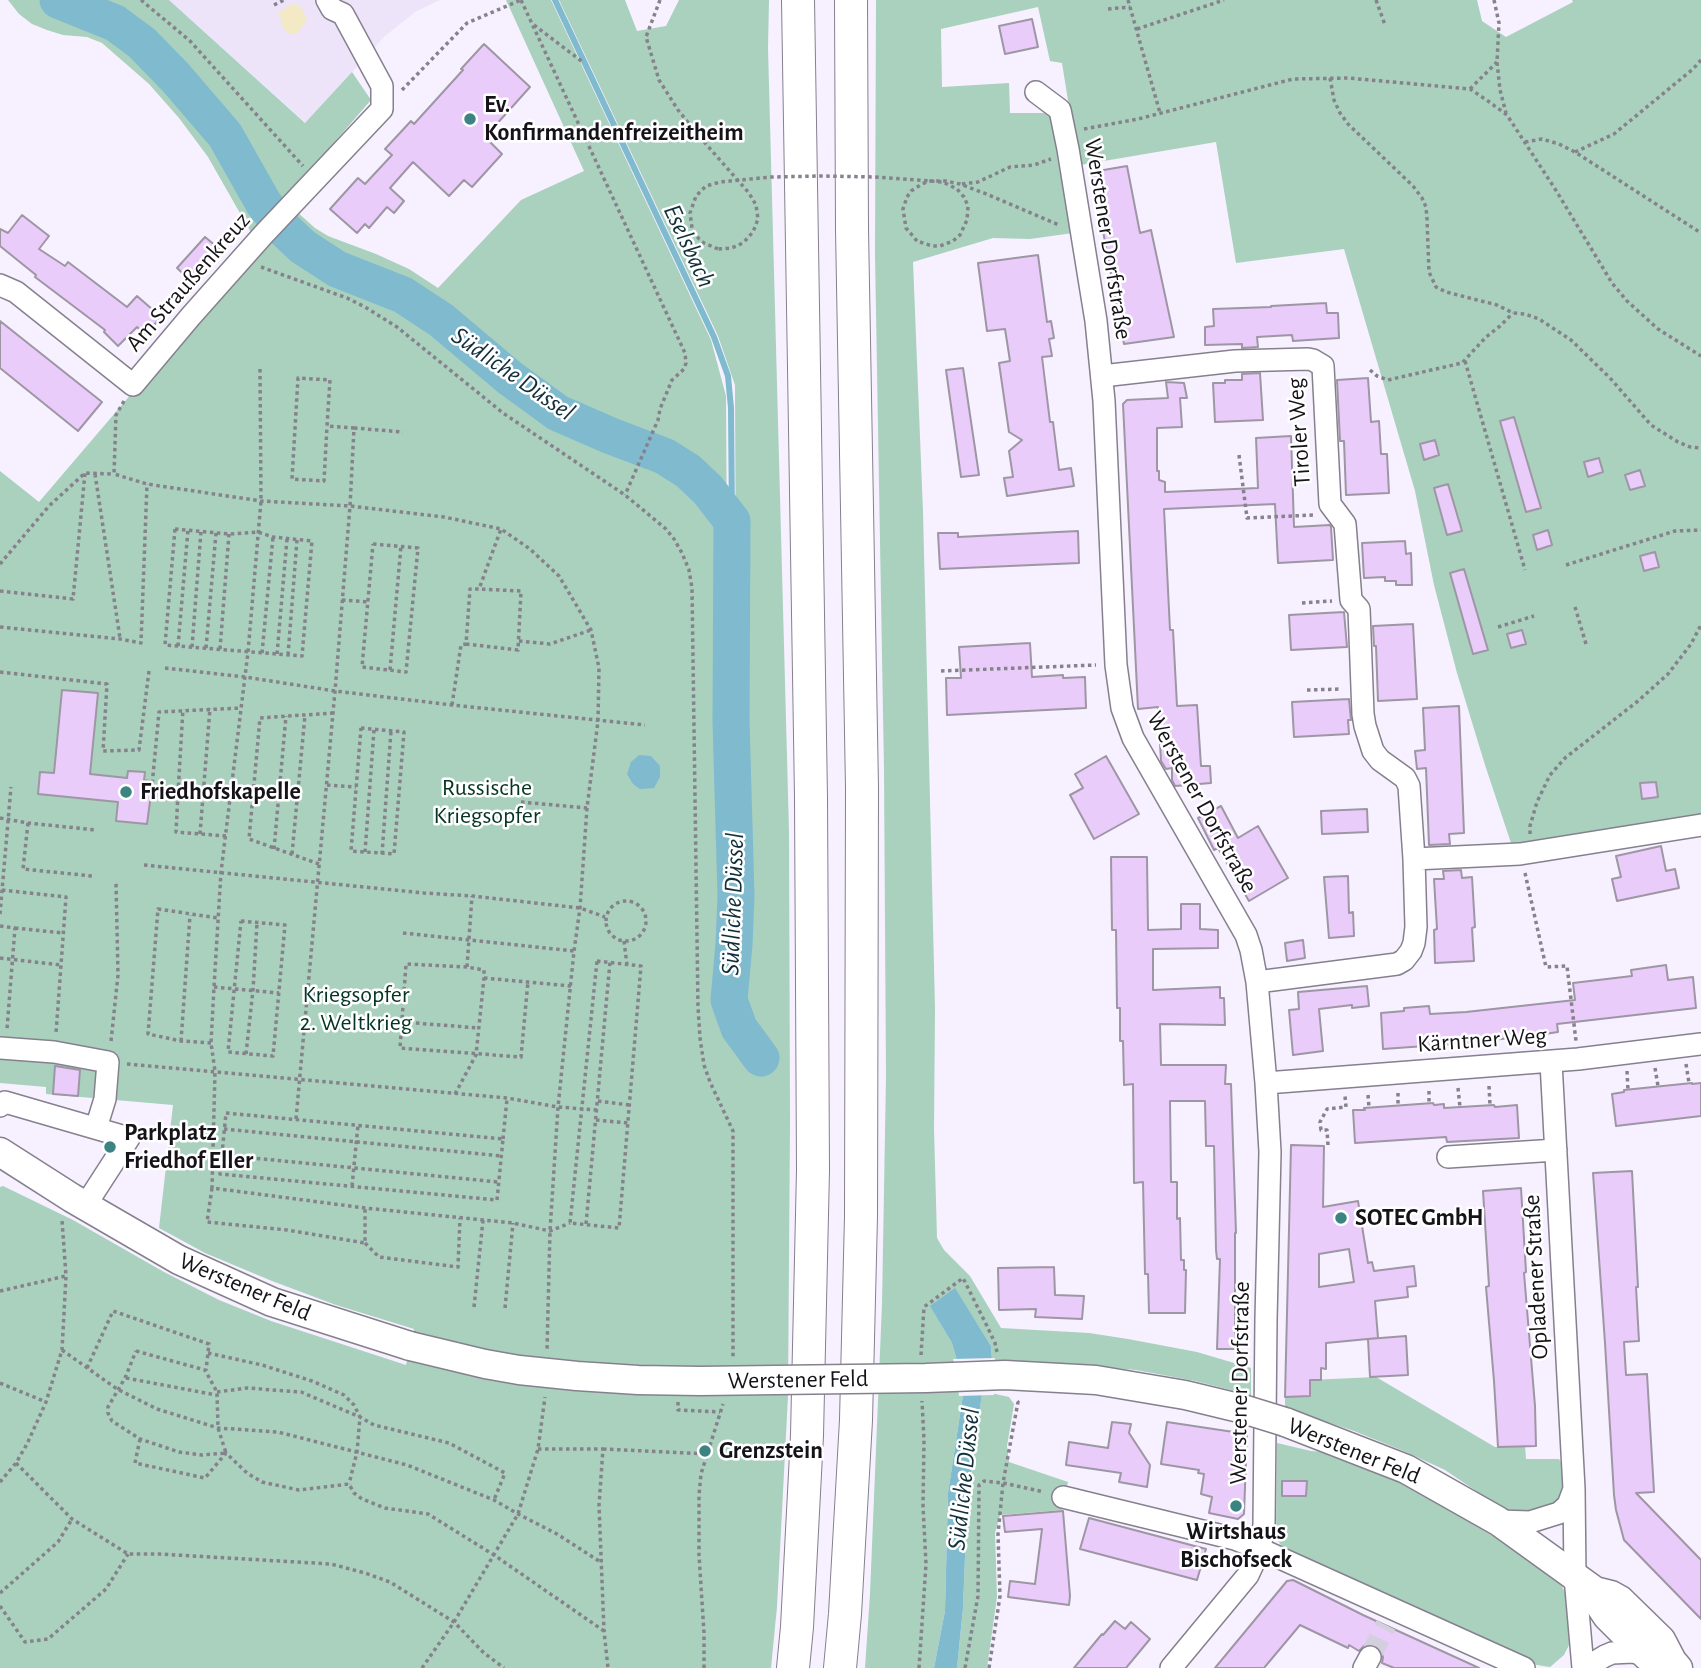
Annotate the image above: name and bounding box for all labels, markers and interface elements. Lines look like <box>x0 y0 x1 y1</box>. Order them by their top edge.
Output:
place label: Ev. Konfirmandenfreizeitheim <box>484 91 744 147</box>
marker: Ev. Konfirmandenfreizeitheim <box>462 111 478 127</box>
street label: Werstener Dorfstraße <box>1078 136 1138 342</box>
water label: Eselsbach <box>656 199 722 293</box>
street label: Am Straußenkreuz <box>120 206 256 358</box>
water label: Südliche Düssel <box>445 320 581 428</box>
street label: Tiroler Weg <box>1281 377 1317 487</box>
street label: Werstener Dorfstraße <box>1140 706 1264 898</box>
park label: Russische Kriegsopfer <box>433 774 541 830</box>
place label: Friedhofskapelle <box>140 778 301 806</box>
marker: Friedhofskapelle <box>118 784 134 800</box>
water label: Südliche Düssel <box>715 832 751 976</box>
park label: Kriegsopfer 2. Weltkrieg <box>300 981 412 1037</box>
street label: Kärntner Weg <box>1416 1021 1548 1059</box>
place label: Parkplatz Friedhof Eller <box>124 1119 253 1175</box>
marker: Parkplatz Friedhof Eller <box>102 1139 118 1155</box>
street label: Opladener Straße <box>1517 1194 1555 1360</box>
place label: SOTEC GmbH <box>1355 1204 1484 1232</box>
marker: SOTEC GmbH <box>1333 1210 1349 1226</box>
street label: Werstener Feld <box>175 1246 315 1328</box>
street label: Werstener Dorfstraße <box>1224 1281 1256 1485</box>
street label: Werstener Feld <box>727 1364 869 1396</box>
water label: Südliche Düssel <box>941 1406 987 1552</box>
street label: Werstener Feld <box>1283 1411 1425 1491</box>
place label: Grenzstein <box>719 1437 823 1465</box>
marker: Grenzstein <box>697 1443 713 1459</box>
marker: Wirtshaus Bischofseck <box>1228 1498 1244 1514</box>
place label: Wirtshaus Bischofseck <box>1180 1518 1292 1574</box>

